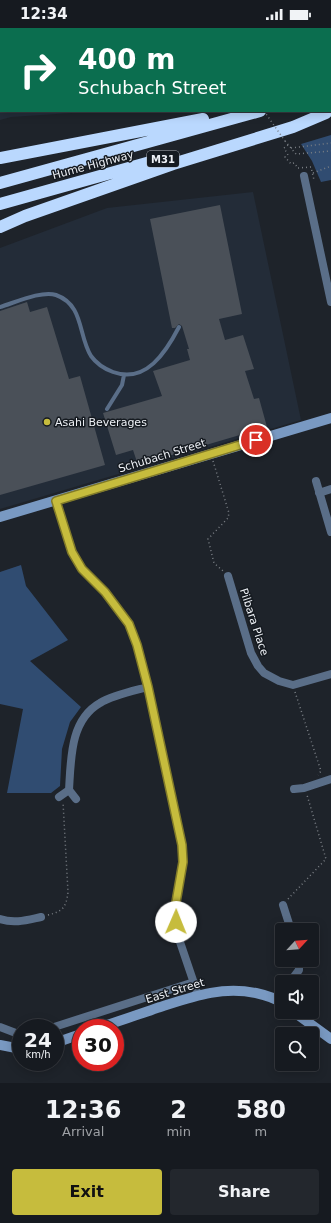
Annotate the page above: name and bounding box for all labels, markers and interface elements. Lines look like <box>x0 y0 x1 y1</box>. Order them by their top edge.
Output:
text: 12:34 <box>20 5 68 23</box>
text: 400 m <box>78 43 175 76</box>
icon: right <box>12 44 64 96</box>
text: Schubach Street <box>78 77 226 98</box>
street label: Hume Highway <box>51 148 136 182</box>
road number: M31 <box>147 151 179 167</box>
place label: Asahi Beverages <box>55 416 147 429</box>
marker: Asahi Beverages <box>42 417 52 427</box>
pin <box>239 423 273 457</box>
icon: arrive <box>245 429 267 451</box>
street label: Schubach Street <box>117 436 208 475</box>
street label: Pilbara Place <box>237 587 271 658</box>
position arrow <box>155 901 197 943</box>
north arrow <box>275 923 319 967</box>
map controls <box>275 923 319 1071</box>
button: sound <box>275 975 319 1019</box>
street label: East Street <box>144 976 207 1006</box>
speed limit sign: 30 <box>72 1019 124 1071</box>
button: search <box>275 1027 319 1071</box>
text: 24 <box>24 1028 52 1052</box>
text: km/h <box>25 1049 51 1060</box>
text: 12:36 <box>45 1096 121 1124</box>
text: 2 <box>170 1096 187 1124</box>
text: 580 <box>236 1096 286 1124</box>
text: Arrival <box>62 1124 104 1139</box>
text: min <box>166 1124 191 1139</box>
text: m <box>255 1124 267 1139</box>
button: Exit <box>12 1169 162 1215</box>
button: Share <box>170 1169 319 1215</box>

